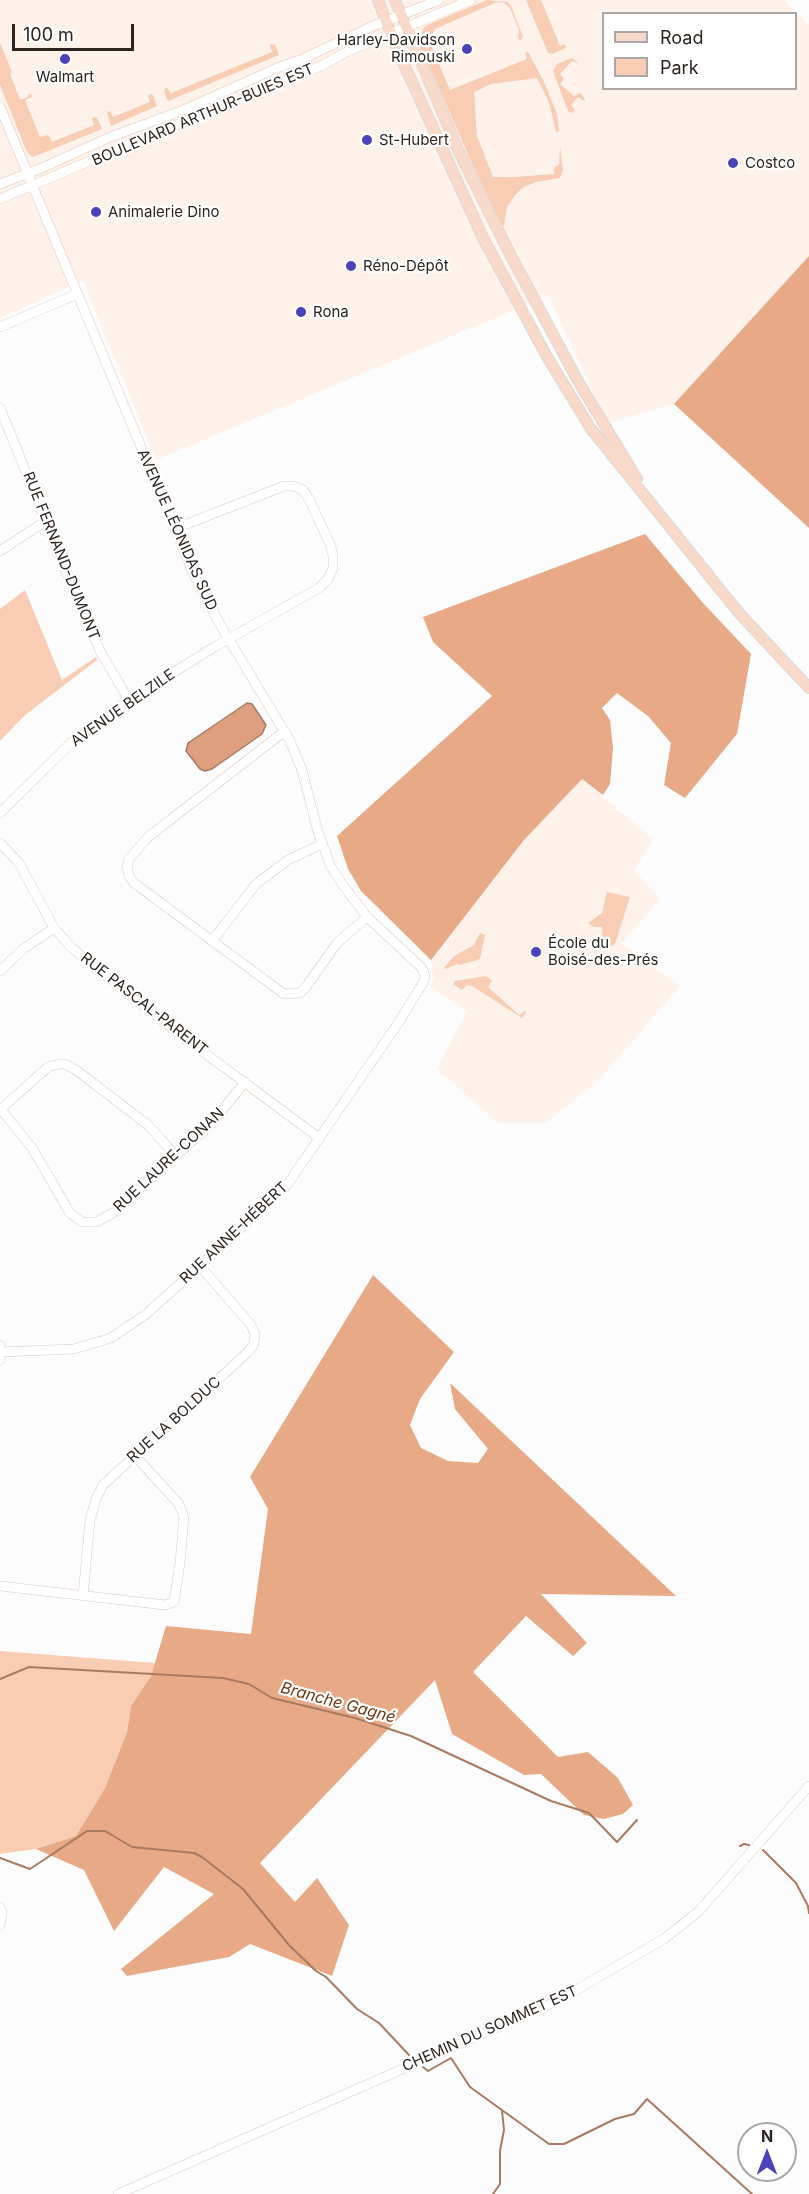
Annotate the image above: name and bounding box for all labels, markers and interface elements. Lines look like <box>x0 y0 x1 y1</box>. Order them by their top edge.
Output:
scale bar <box>15 12 136 50</box>
legend <box>602 12 797 90</box>
text: 100 m <box>23 24 74 45</box>
text: Road <box>660 27 703 48</box>
place label: Harley-Davidson Rimouski <box>337 31 455 66</box>
marker: Harley-Davidson Rimouski <box>460 42 474 56</box>
marker: Walmart <box>58 52 72 66</box>
text: Park <box>660 57 699 78</box>
street label: BOULEVARD ARTHUR-BUIES EST <box>89 60 317 170</box>
place label: Walmart <box>36 68 94 86</box>
place label: St-Hubert <box>379 131 449 149</box>
marker: St-Hubert <box>360 133 374 147</box>
place label: Costco <box>745 154 795 172</box>
marker: Costco <box>726 156 740 170</box>
place label: Animalerie Dino <box>108 203 220 221</box>
marker: Animalerie Dino <box>89 205 103 219</box>
place label: Réno-Dépôt <box>363 257 449 275</box>
marker: Réno-Dépôt <box>344 259 358 273</box>
place label: Rona <box>313 303 349 321</box>
marker: Rona <box>294 305 308 319</box>
street label: AVENUE LÉONIDAS SUD <box>133 446 221 614</box>
street label: RUE FERNAND-DUMONT <box>19 469 103 643</box>
street label: AVENUE BELZILE <box>68 665 178 751</box>
place label: École du Boisé-des-Prés <box>548 934 658 969</box>
marker: École du Boisé-des-Prés <box>529 945 543 959</box>
street label: RUE PASCAL-PARENT <box>77 949 211 1059</box>
street label: RUE LAURE-CONAN <box>110 1104 228 1216</box>
street label: RUE ANNE-HÉBERT <box>176 1178 292 1288</box>
street label: RUE LA BOLDUC <box>123 1373 225 1467</box>
water label: Branche Gagné <box>278 1678 398 1728</box>
street label: CHEMIN DU SOMMET EST <box>400 1982 580 2076</box>
north arrow <box>737 2122 797 2182</box>
text: N <box>761 2126 773 2146</box>

